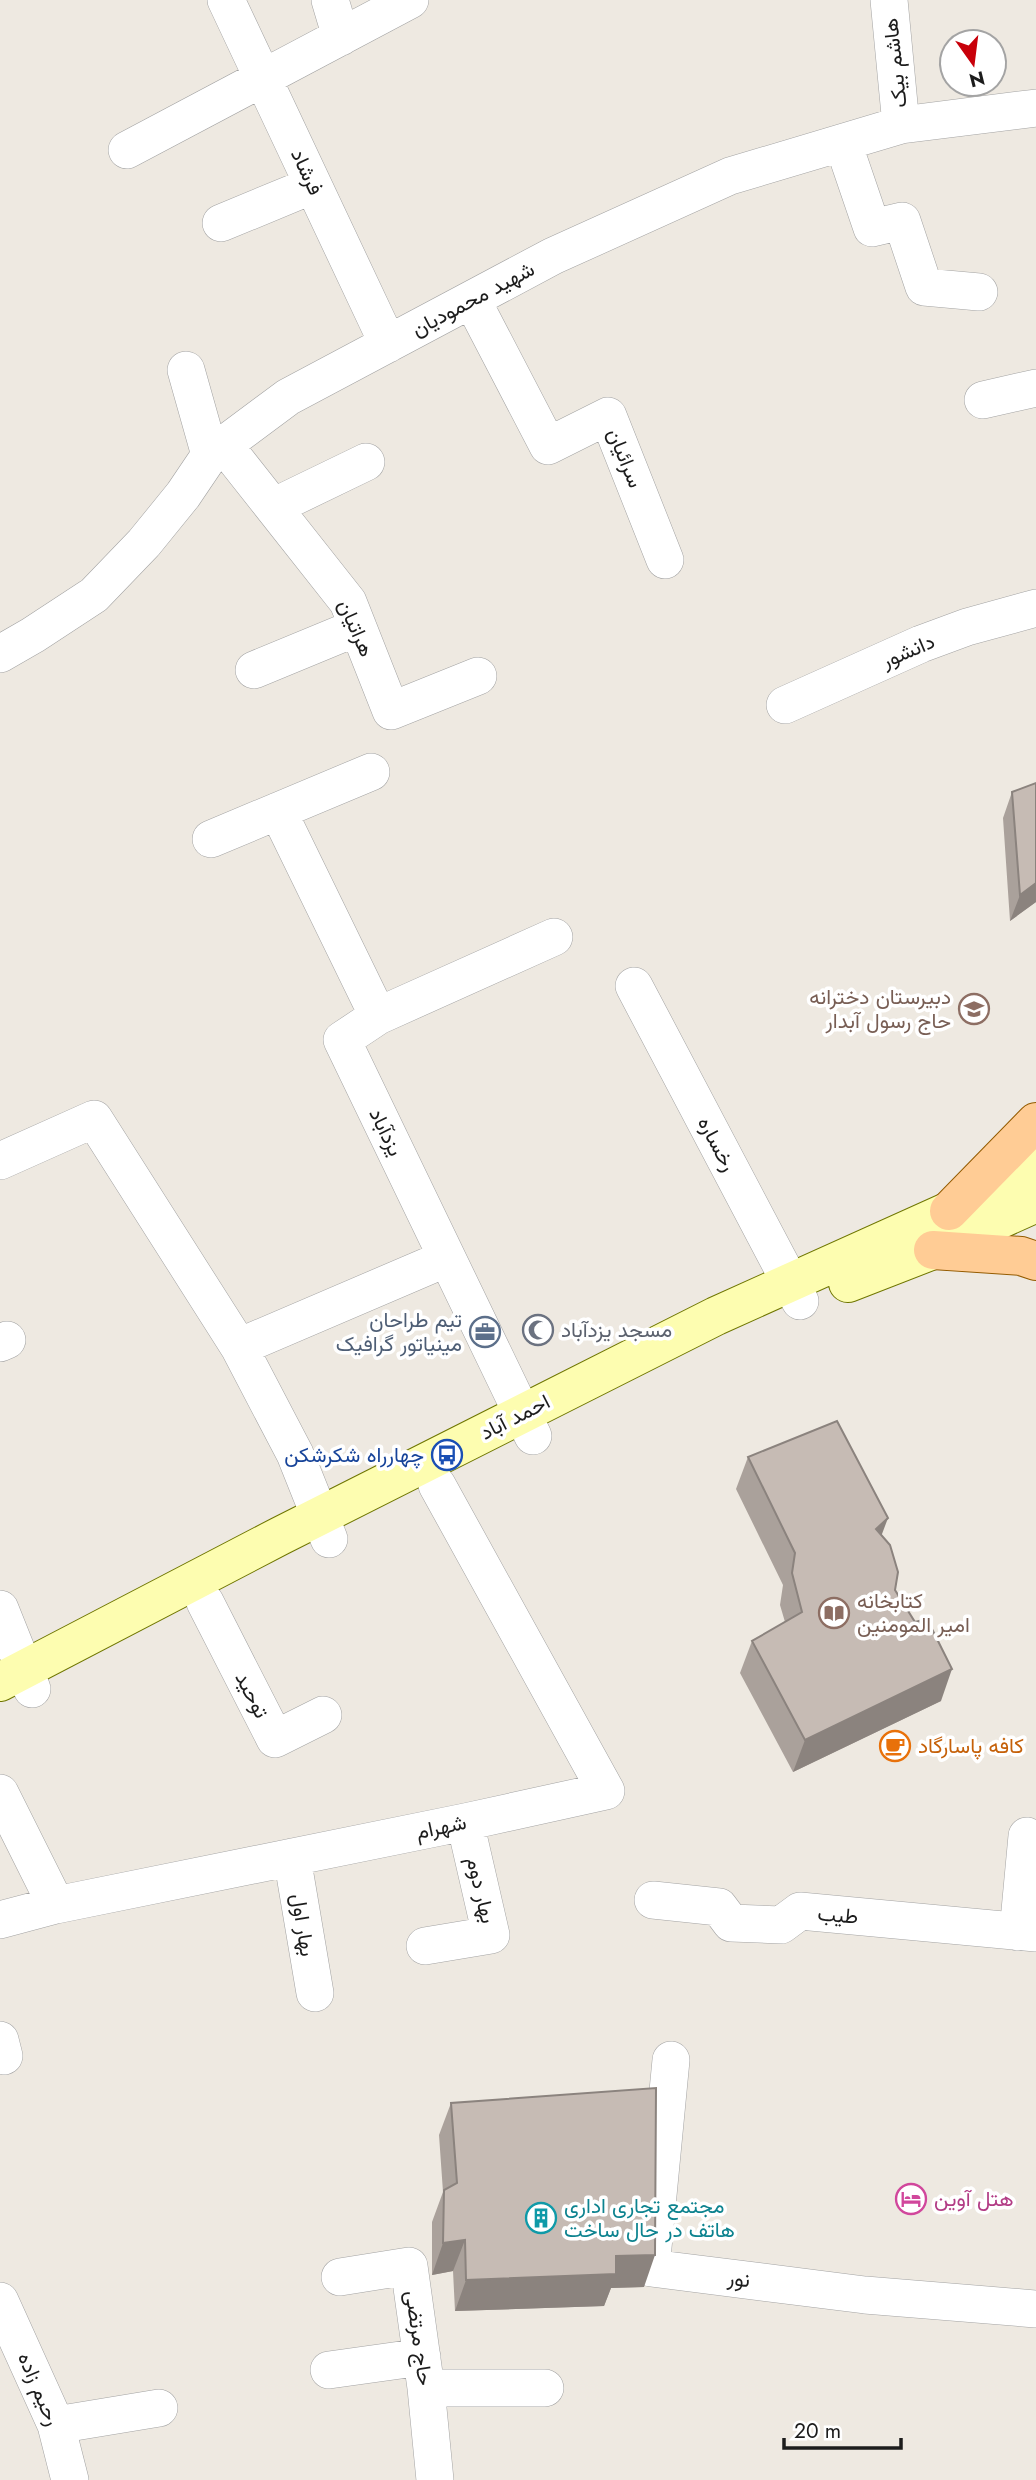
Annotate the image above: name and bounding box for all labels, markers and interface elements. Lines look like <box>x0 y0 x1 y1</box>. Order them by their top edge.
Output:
street label: هاشم بیک <box>875 17 915 109</box>
north arrow <box>938 28 1008 98</box>
text: N <box>966 64 988 94</box>
street label: فرشاد <box>283 144 331 200</box>
street label: شهید محمودیان <box>406 254 540 344</box>
street label: سرائیان <box>600 424 650 492</box>
street label: هراتیان <box>330 595 382 661</box>
street label: دانشور <box>876 626 939 676</box>
place label: دبیرستان دخترانه حاج رسول آبدار <box>809 982 951 1036</box>
school or university icon: دبیرستان دخترانه حاج رسول آبدار <box>957 992 991 1026</box>
street label: یزدآباد <box>361 1103 411 1161</box>
street label: رخساره <box>690 1111 744 1177</box>
place label: تیم طراحان مینیاتور گرافیک <box>336 1305 462 1359</box>
mosque icon: مسجد یزدآباد <box>521 1313 555 1347</box>
office icon: تیم طراحان مینیاتور گرافیک <box>468 1315 502 1349</box>
place label: مسجد یزدآباد <box>561 1315 672 1345</box>
street label: احمد آباد <box>475 1387 555 1447</box>
bus stop icon: چهارراه شکرشکن <box>430 1438 464 1472</box>
place label: چهارراه شکرشکن <box>284 1440 424 1470</box>
place label: کتابخانه امیر المومنین <box>857 1586 970 1640</box>
library icon: کتابخانه امیر المومنین <box>817 1596 851 1630</box>
street label: توحید <box>228 1667 276 1723</box>
cafe icon: کافه پاسارگاد <box>878 1729 912 1763</box>
place label: کافه پاسارگاد <box>918 1731 1024 1761</box>
street label: شهرام <box>413 1807 469 1847</box>
street label: بهار دوم <box>459 1854 503 1926</box>
street label: بهار اول <box>283 1891 323 1959</box>
street label: طیب <box>816 1898 860 1932</box>
hotel icon: هتل آوین <box>894 2182 928 2216</box>
place label: هتل آوین <box>934 2184 1014 2214</box>
place label: مجتمع تجاری اداری هاتف در حال ساخت <box>564 2191 735 2245</box>
building icon: مجتمع تجاری اداری هاتف در حال ساخت <box>524 2201 558 2235</box>
street label: نور <box>725 2263 752 2295</box>
street label: حاج مرتضی <box>397 2288 441 2388</box>
street label: رحیم زاده <box>10 2348 68 2430</box>
scale bar <box>784 2406 901 2450</box>
text: 20 m <box>794 2416 841 2446</box>

